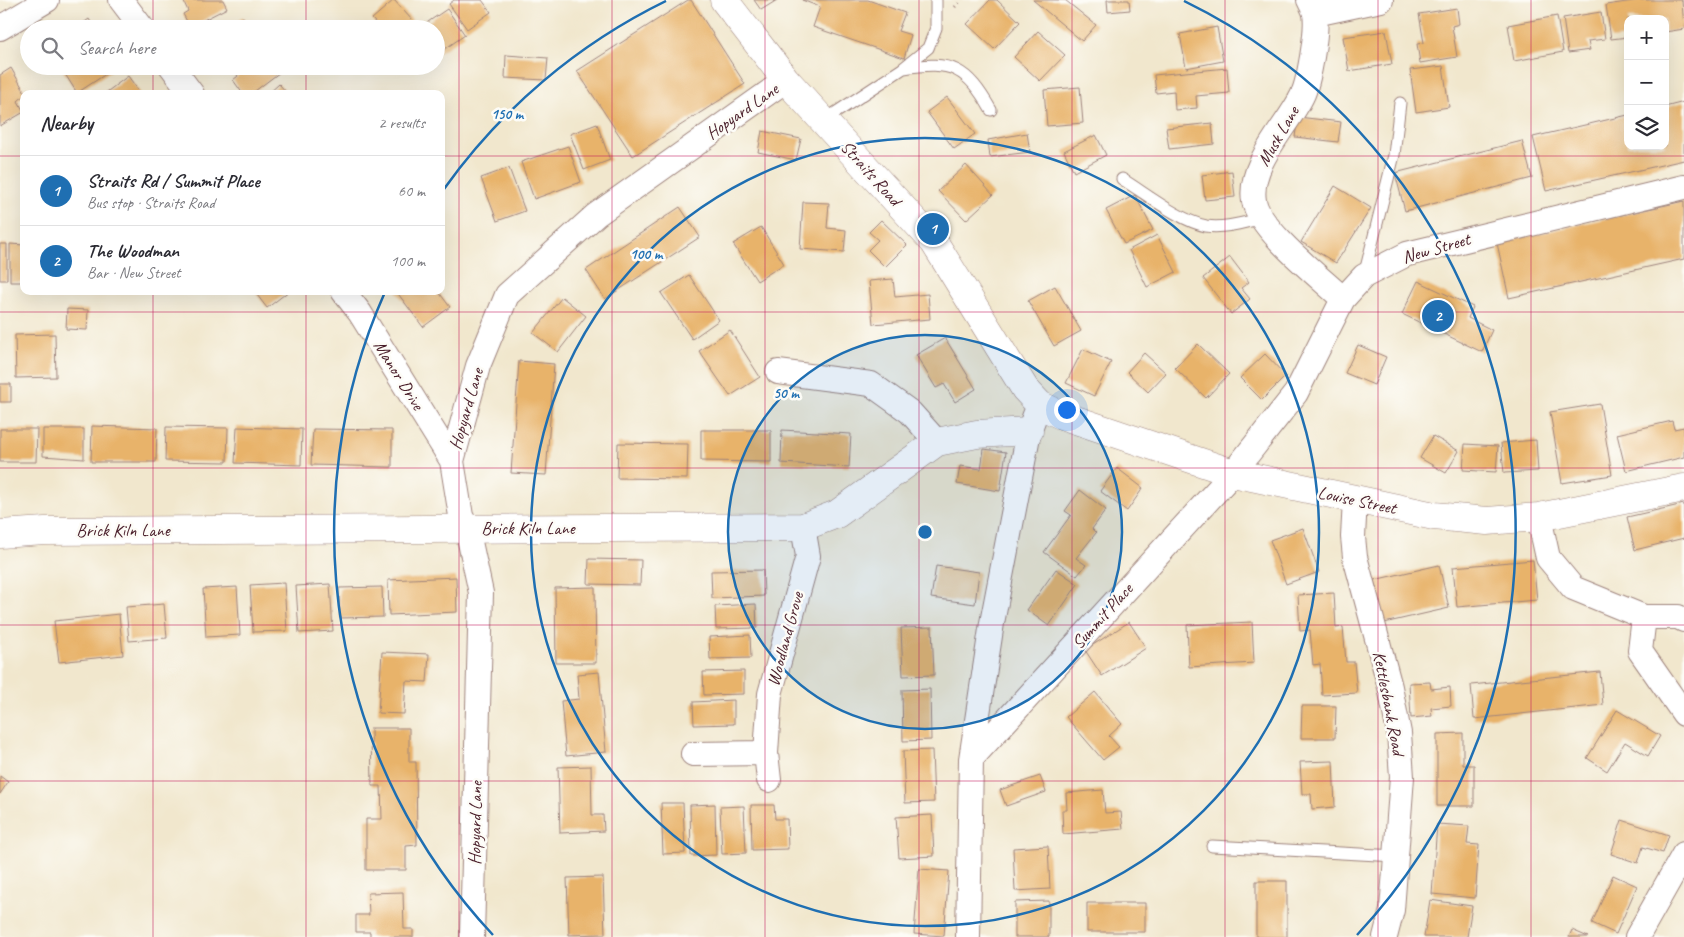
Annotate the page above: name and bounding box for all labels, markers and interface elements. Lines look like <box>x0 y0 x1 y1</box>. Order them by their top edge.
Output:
map controls <box>1624 15 1669 150</box>
button: + <box>1624 15 1669 60</box>
search box <box>20 20 445 75</box>
icon: search <box>38 34 66 62</box>
text: Search here <box>78 36 155 60</box>
button: − <box>1624 60 1669 105</box>
street label: Hopyard Lane <box>701 77 783 144</box>
street label: Musk Lane <box>1252 101 1304 170</box>
text: 150 m <box>491 105 525 124</box>
button: layers <box>1624 105 1669 150</box>
text: Nearby <box>40 110 93 136</box>
text: 2 results <box>378 113 425 133</box>
street label: Straits Road <box>836 136 908 212</box>
text: Straits Rd / Summit Place <box>87 169 260 193</box>
text: 1 <box>52 181 60 201</box>
text: 60 m <box>398 181 425 201</box>
text: Bus stop · Straits Road <box>87 193 215 213</box>
pin: 1 <box>917 210 949 248</box>
street label: New Street <box>1400 227 1474 268</box>
text: The Woodman <box>87 239 179 263</box>
text: 100 m <box>630 245 664 264</box>
text: 2 <box>52 251 60 271</box>
text: 100 m <box>391 251 425 271</box>
text: Bar · New Street <box>87 263 180 283</box>
pin: 2 <box>1422 297 1454 335</box>
street label: Manor Drive <box>369 336 430 415</box>
street label: Hopyard Lane <box>444 365 488 452</box>
text: 50 m <box>773 384 800 403</box>
your location <box>1054 397 1080 423</box>
street label: Louise Street <box>1316 481 1400 519</box>
street label: Brick Kiln Lane <box>481 517 576 539</box>
street label: Brick Kiln Lane <box>76 519 171 541</box>
centre of rings <box>916 523 934 541</box>
street label: Summit Place <box>1067 578 1138 653</box>
street label: Woodland Grove <box>762 589 808 688</box>
street label: Kettlesbank Road <box>1368 649 1410 760</box>
street label: Hopyard Lane <box>463 780 487 865</box>

